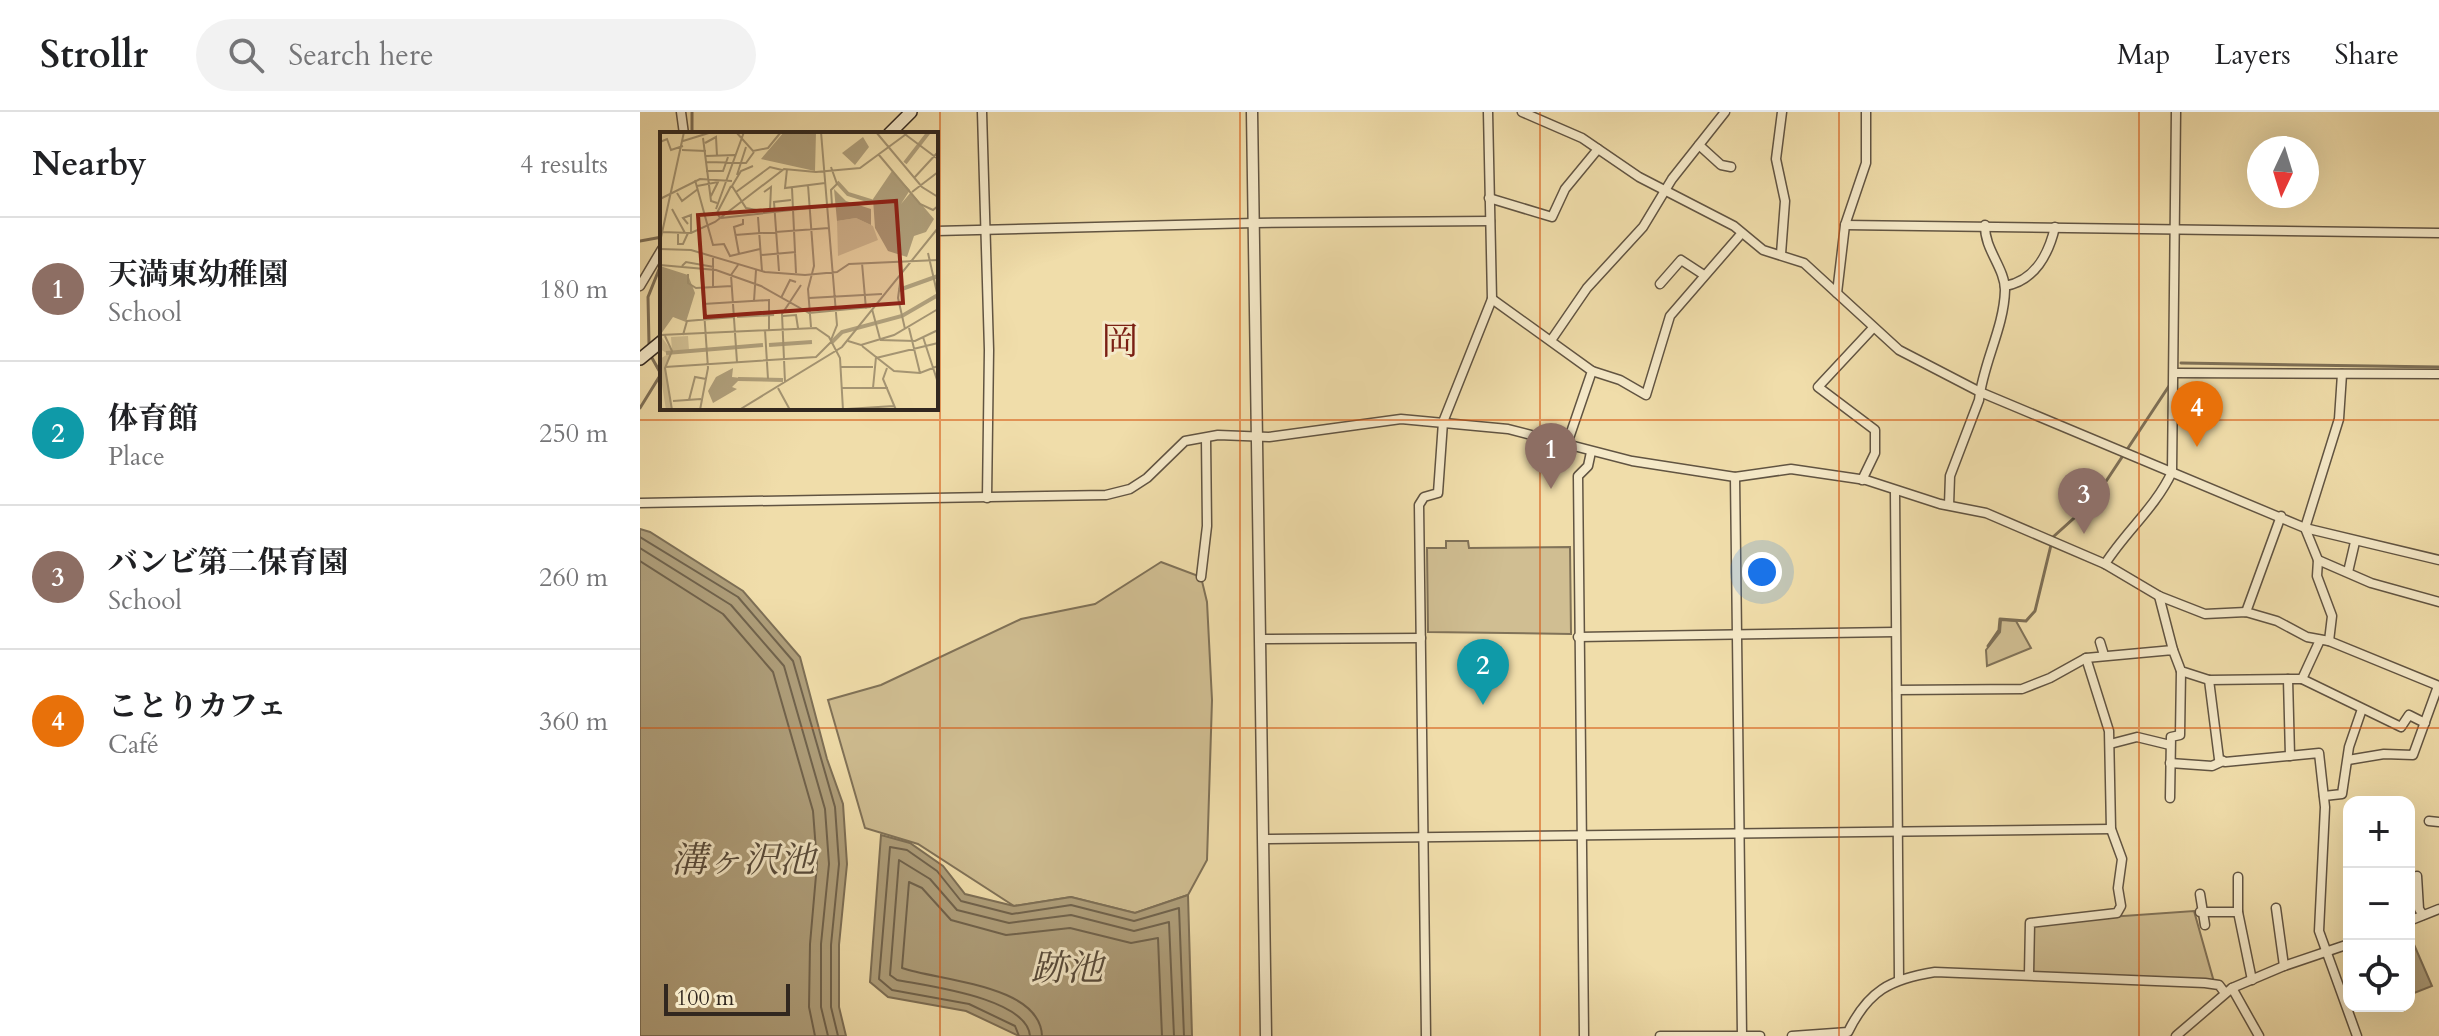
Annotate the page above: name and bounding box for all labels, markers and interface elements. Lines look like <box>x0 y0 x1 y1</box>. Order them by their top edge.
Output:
search box <box>196 19 756 91</box>
text: Strollr <box>40 29 148 81</box>
icon: search <box>224 33 268 77</box>
text: Search here <box>288 35 434 76</box>
text: Map <box>2117 36 2170 74</box>
text: Layers <box>2214 36 2291 74</box>
text: Share <box>2335 36 2399 74</box>
inset map <box>660 132 938 410</box>
north arrow <box>2247 136 2319 208</box>
text: Nearby <box>32 141 147 187</box>
text: 4 results <box>520 147 608 182</box>
text: 天満東幼稚園 <box>108 254 288 295</box>
text: 1 <box>51 272 65 307</box>
text: 180 m <box>539 272 608 307</box>
text: School <box>108 295 182 330</box>
district label: 岡 <box>1101 316 1139 368</box>
pin: 4 <box>2171 381 2223 447</box>
text: 体育館 <box>108 398 198 439</box>
text: 2 <box>51 416 65 451</box>
text: 250 m <box>539 416 608 451</box>
pin: 1 <box>1525 423 1577 489</box>
text: Place <box>108 439 165 474</box>
pin: 3 <box>2058 468 2110 534</box>
text: バンビ第二保育園 <box>108 542 348 583</box>
your location <box>1742 552 1782 592</box>
text: 3 <box>51 560 65 595</box>
text: 260 m <box>539 560 608 595</box>
text: School <box>108 583 182 618</box>
pin: 2 <box>1457 639 1509 705</box>
text: ことりカフェ <box>108 686 287 727</box>
text: 4 <box>51 704 65 739</box>
text: 360 m <box>539 704 608 739</box>
text: Café <box>108 727 159 762</box>
map controls <box>2343 796 2415 1012</box>
button: + <box>2343 796 2415 868</box>
water label: 溝ヶ沢池 <box>671 836 819 885</box>
button: − <box>2343 868 2415 940</box>
button: locate <box>2343 940 2415 1012</box>
water label: 跡池 <box>1031 944 1107 993</box>
scale bar <box>664 980 790 1016</box>
text: 100 m <box>676 983 734 1013</box>

